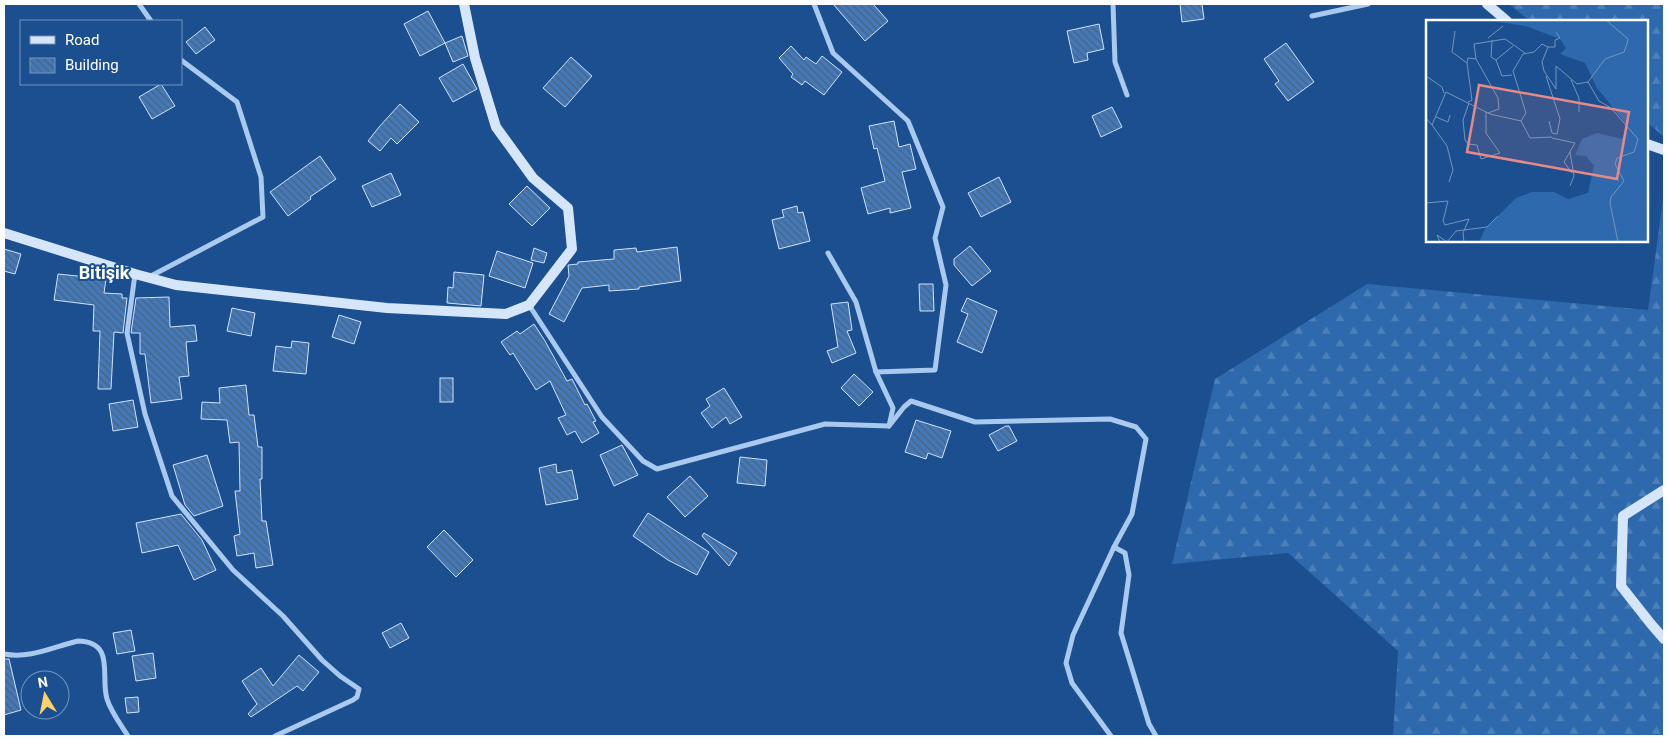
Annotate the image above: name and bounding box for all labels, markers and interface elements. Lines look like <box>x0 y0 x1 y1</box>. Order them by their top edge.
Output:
legend <box>20 20 182 85</box>
inset map <box>1426 20 1648 242</box>
text: Road <box>65 31 99 49</box>
text: Building <box>65 56 119 74</box>
district label: Bitişik <box>79 262 130 283</box>
north arrow <box>20 670 70 720</box>
text: N <box>36 673 49 691</box>

